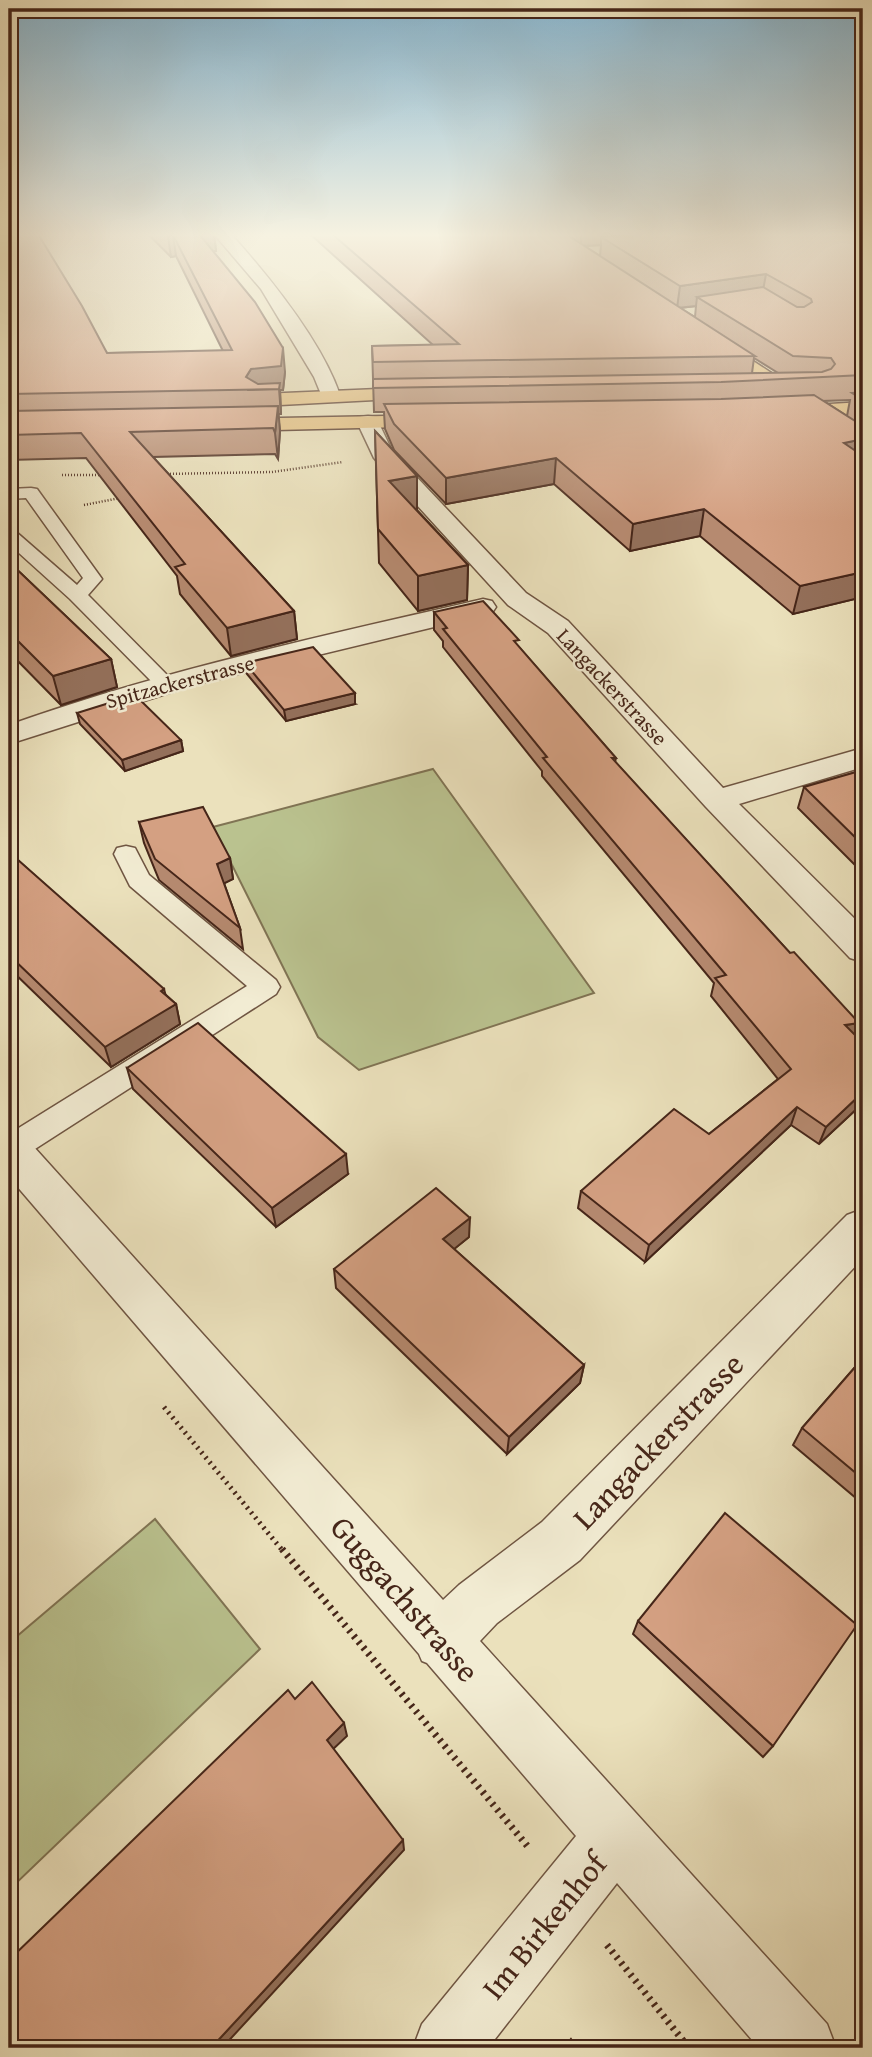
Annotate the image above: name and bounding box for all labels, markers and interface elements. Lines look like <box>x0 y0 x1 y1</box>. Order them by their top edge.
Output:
street label: Langackerstrasse <box>550 621 675 752</box>
street label: Spitzackerstrasse <box>102 647 258 716</box>
street label: Langackerstrasse <box>561 1342 754 1540</box>
street label: Guggachstrasse <box>320 1505 491 1692</box>
street label: Im Birkenhof <box>470 1839 620 2009</box>

